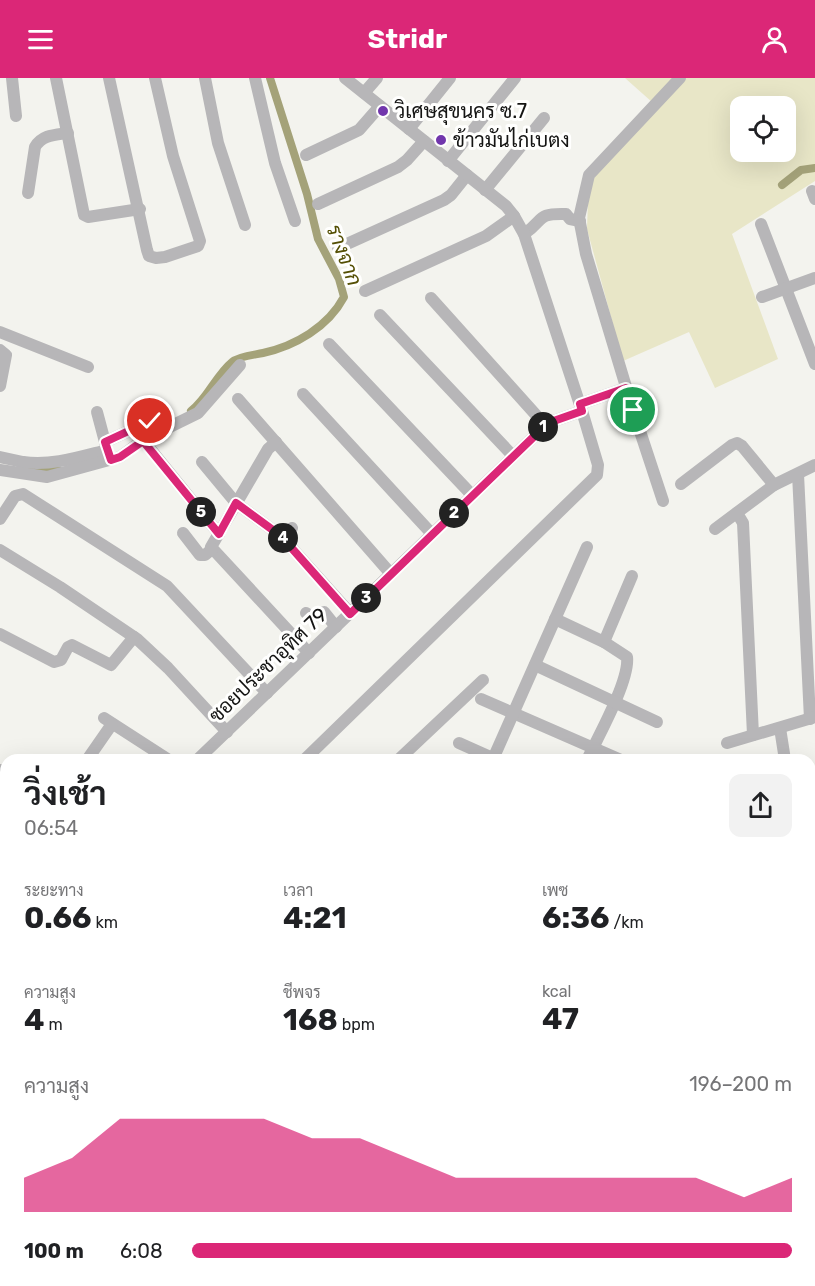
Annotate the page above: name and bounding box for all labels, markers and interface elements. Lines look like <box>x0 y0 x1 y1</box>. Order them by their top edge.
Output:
icon: menu <box>24 23 57 56</box>
text: Stridr <box>368 23 447 55</box>
icon: person <box>758 23 791 56</box>
map controls <box>730 96 796 162</box>
button: locate <box>730 96 796 162</box>
place label: วิเศษสุขนคร ซ.7 <box>394 99 527 125</box>
marker: วิเศษสุขนคร ซ.7 <box>376 104 390 118</box>
place label: ข้าวมันไก่เบตง <box>453 127 569 152</box>
marker: ข้าวมันไก่เบตง <box>434 133 448 147</box>
water label: รางจาก <box>321 221 368 289</box>
pin <box>607 384 658 435</box>
icon: arrive <box>616 393 649 426</box>
pin <box>124 395 175 446</box>
icon: check <box>133 404 166 437</box>
pin: 1 <box>528 412 558 442</box>
text: 1 <box>539 417 547 436</box>
pin: 5 <box>186 497 216 527</box>
pin: 2 <box>439 498 469 528</box>
text: 5 <box>196 502 206 521</box>
text: 2 <box>449 503 459 522</box>
pin: 4 <box>268 523 298 553</box>
text: 4 <box>278 528 288 547</box>
pin: 3 <box>351 583 381 613</box>
text: 3 <box>361 588 371 607</box>
street label: ซอยประชาอุทิศ 79 <box>204 603 333 729</box>
text: วิ่งเช้า <box>24 774 107 813</box>
button: share <box>729 774 792 837</box>
text: 06:54 <box>24 816 78 840</box>
text: ระยะทาง <box>24 881 84 900</box>
text: เวลา <box>283 881 313 900</box>
text: เพซ <box>542 881 568 900</box>
text: 0.66 <box>24 900 92 936</box>
text: 4:21 <box>283 900 347 936</box>
text: 6:36 <box>542 900 610 936</box>
text: km <box>92 913 118 932</box>
text: /km <box>610 913 644 932</box>
text: kcal <box>542 982 571 1001</box>
text: ความสูง <box>24 983 76 1002</box>
text: ชีพจร <box>283 983 321 1002</box>
text: 47 <box>542 1001 579 1037</box>
text: 4 <box>24 1002 45 1038</box>
text: 168 <box>283 1002 338 1038</box>
text: m <box>45 1015 63 1034</box>
text: bpm <box>338 1015 375 1034</box>
text: 196–200 m <box>689 1072 792 1096</box>
text: ความสูง <box>24 1074 89 1098</box>
text: 100 m <box>24 1239 84 1263</box>
text: 6:08 <box>120 1239 163 1263</box>

